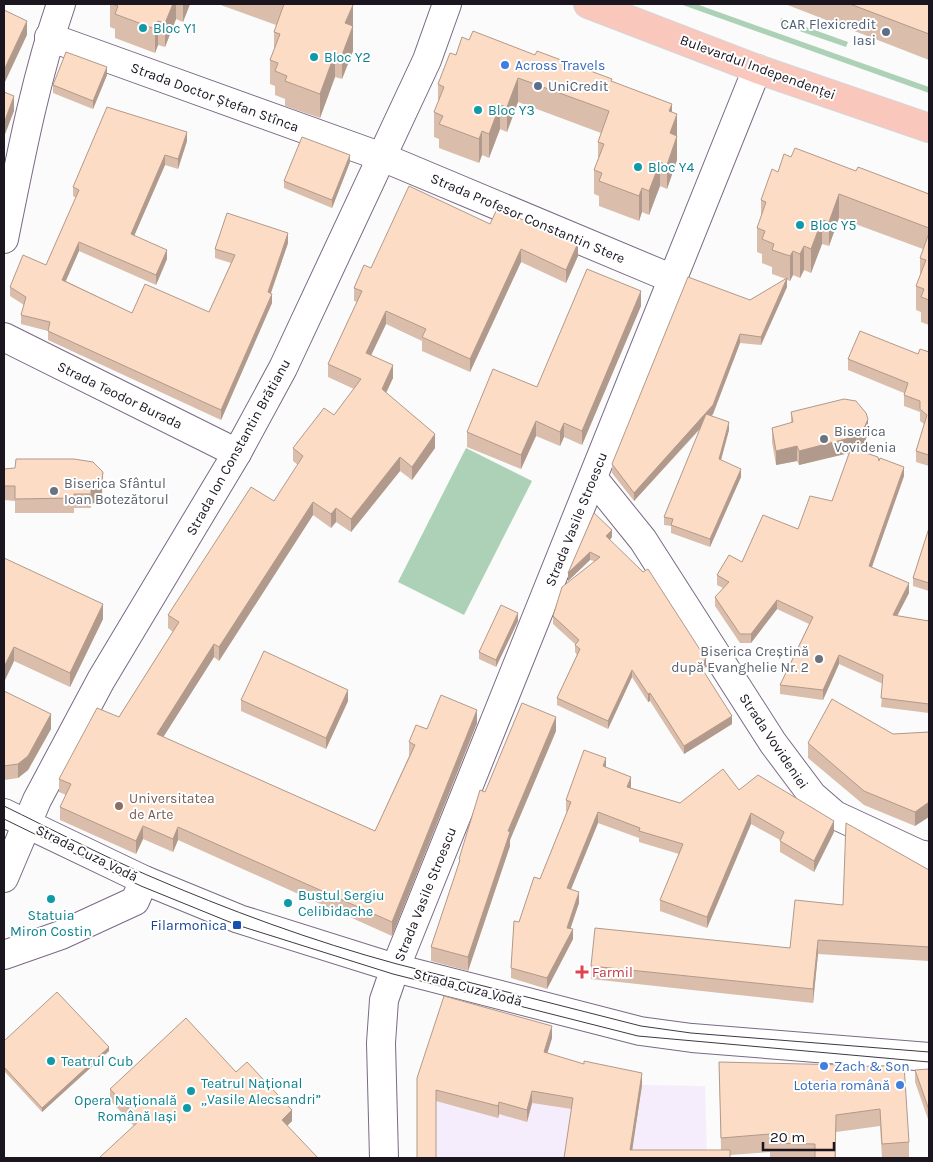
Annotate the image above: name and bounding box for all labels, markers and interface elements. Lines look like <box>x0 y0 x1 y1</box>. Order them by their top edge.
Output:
place label: CAR Flexicredit Iasi <box>780 16 876 49</box>
place label: Bloc Y1 <box>153 20 196 37</box>
marker: Bloc Y1 <box>137 22 149 34</box>
marker: CAR Flexicredit Iasi <box>880 26 892 38</box>
street label: Bulevardul Independenței <box>678 31 838 104</box>
place label: Bloc Y2 <box>324 49 371 66</box>
marker: Bloc Y2 <box>308 51 320 63</box>
place label: Across Travels <box>515 57 605 74</box>
street label: Strada Doctor Ștefan Stînca <box>128 59 301 136</box>
marker: Across Travels <box>499 59 511 71</box>
place label: UniCredit <box>548 78 608 95</box>
marker: UniCredit <box>532 80 544 92</box>
place label: Bloc Y3 <box>488 102 535 119</box>
marker: Bloc Y3 <box>472 104 484 116</box>
place label: Bloc Y4 <box>648 159 694 176</box>
marker: Bloc Y4 <box>632 161 644 173</box>
street label: Strada Profesor Constantin Stere <box>428 170 628 267</box>
place label: Bloc Y5 <box>810 217 856 234</box>
marker: Bloc Y5 <box>794 219 806 231</box>
street label: Strada Ion Constantin Brătianu <box>183 356 294 539</box>
street label: Strada Teodor Burada <box>55 358 185 433</box>
place label: Biserica Vovidenia <box>834 423 896 456</box>
marker: Biserica Vovidenia <box>818 433 830 445</box>
street label: Strada Vasile Stroescu <box>542 449 611 589</box>
place label: Biserica Sfântul Ioan Botezătorul <box>64 475 169 508</box>
marker: Biserica Sfântul Ioan Botezătorul <box>48 485 60 497</box>
place label: Biserica Creștină după Evanghelie Nr. 2 <box>671 643 809 676</box>
marker: Biserica Creștină după Evanghelie Nr. 2 <box>813 653 825 665</box>
street label: Strada Vovideniei <box>735 690 812 792</box>
place label: Universitatea de Arte <box>129 790 215 823</box>
marker: Universitatea de Arte <box>113 800 125 812</box>
street label: Strada Cuza Vodă <box>33 821 141 886</box>
street label: Strada Vasile Stroescu <box>391 824 460 964</box>
place label: Bustul Sergiu Celibidache <box>298 887 385 920</box>
marker: Statuia Miron Costin <box>45 893 57 905</box>
marker: Bustul Sergiu Celibidache <box>282 897 294 909</box>
place label: Statuia Miron Costin <box>10 907 92 940</box>
place label: Filarmonica <box>151 917 227 934</box>
marker: Filarmonica <box>231 919 243 931</box>
place label: Farmil <box>592 964 633 981</box>
street label: Strada Cuza Vodă <box>412 965 524 1010</box>
marker: Farmil <box>576 966 588 978</box>
place label: Teatrul Cub <box>61 1053 133 1070</box>
marker: Teatrul Cub <box>45 1055 57 1067</box>
place label: Zach & Son <box>834 1058 910 1075</box>
marker: Zach & Son <box>818 1060 830 1072</box>
place label: Teatrul Național „Vasile Alecsandri” <box>201 1075 321 1108</box>
place label: Loteria română <box>793 1077 890 1094</box>
marker: Loteria română <box>894 1079 906 1091</box>
marker: Teatrul Național „Vasile Alecsandri” <box>185 1085 197 1097</box>
place label: Opera Națională Română Iași <box>74 1092 177 1125</box>
marker: Opera Națională Română Iași <box>181 1102 193 1114</box>
scale bar <box>763 1120 834 1152</box>
text: 20 m <box>770 1128 805 1146</box>

